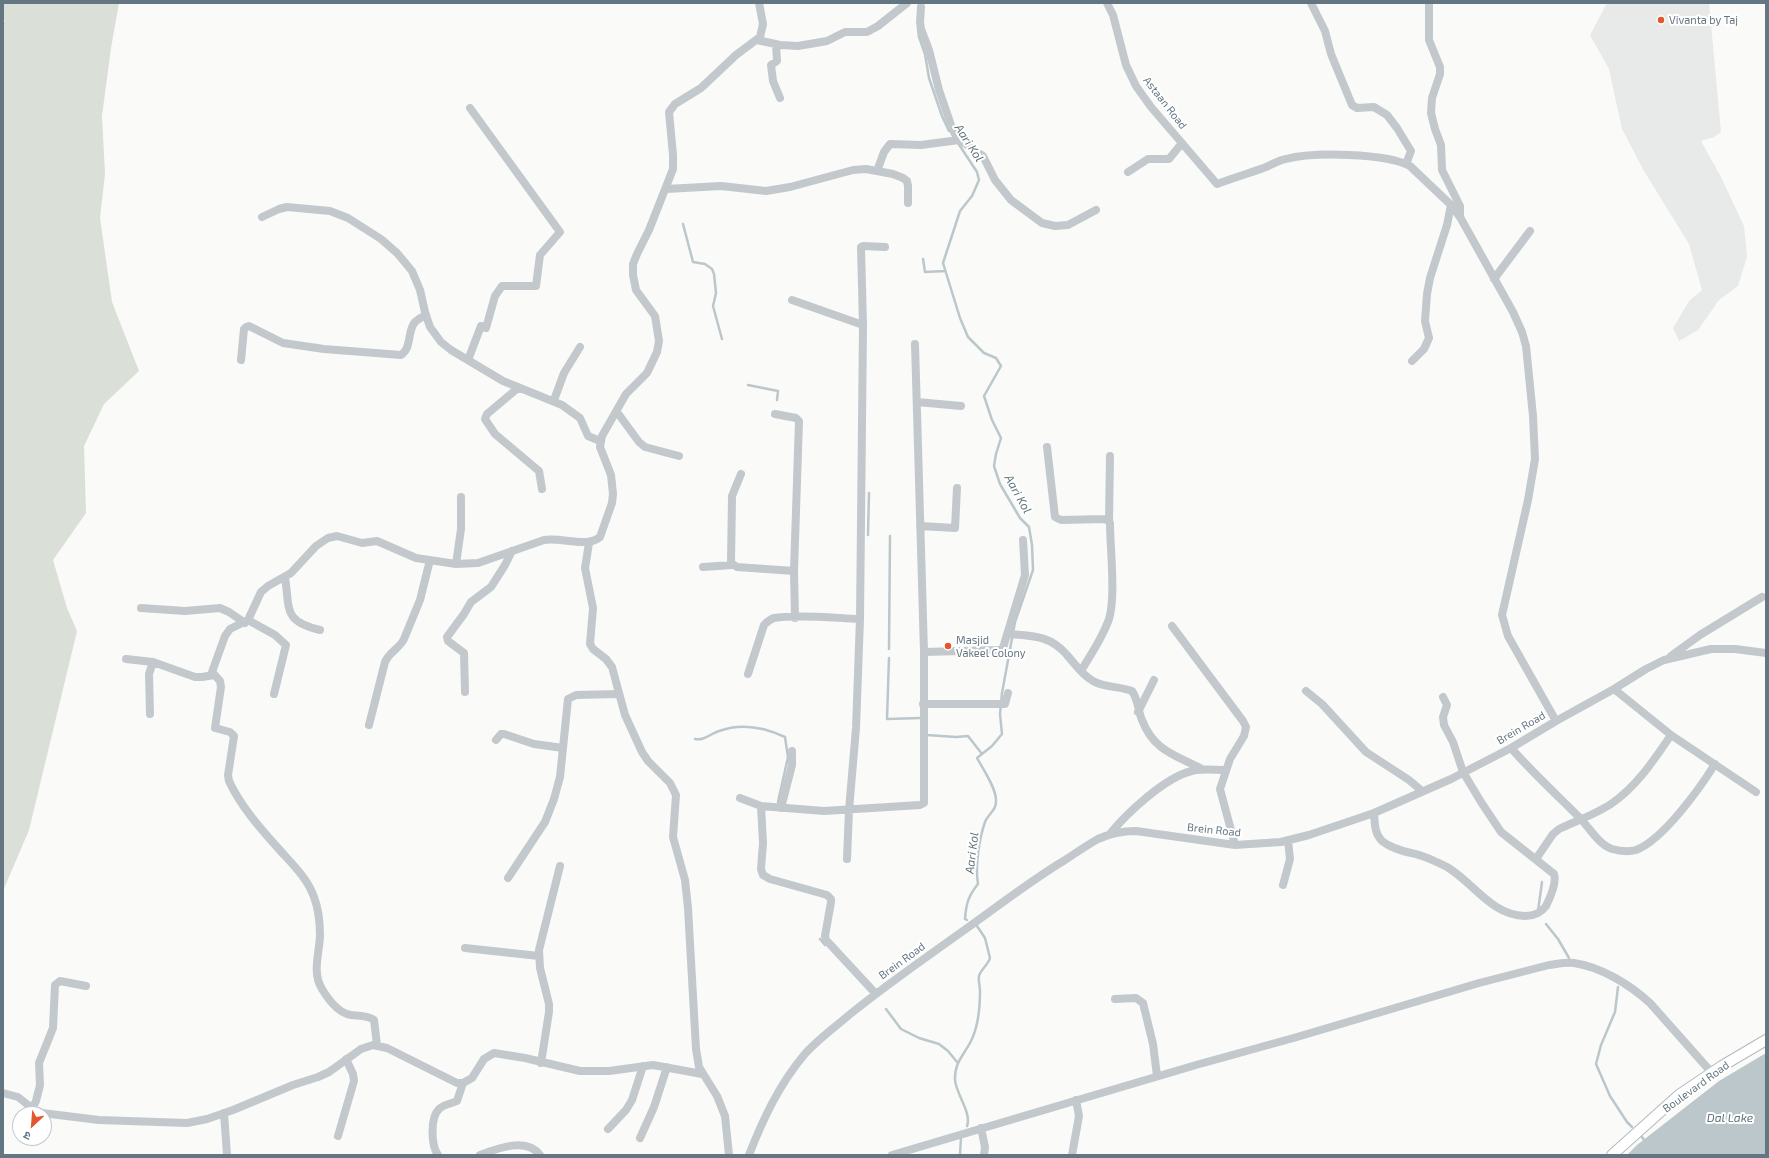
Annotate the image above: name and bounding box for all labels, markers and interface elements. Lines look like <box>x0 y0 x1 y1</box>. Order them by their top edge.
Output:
place label: Vivanta by Taj <box>1669 13 1738 27</box>
marker: Vivanta by Taj <box>1656 15 1666 25</box>
street label: Astaan Road <box>1140 74 1190 132</box>
water label: Aari Kol <box>952 122 986 164</box>
water label: Aari Kol <box>1002 472 1034 516</box>
place label: Masjid Vakeel Colony <box>956 633 1026 659</box>
marker: Masjid Vakeel Colony <box>943 641 953 651</box>
street label: Brein Road <box>1494 709 1548 747</box>
street label: Brein Road <box>1187 821 1241 839</box>
water label: Aari Kol <box>962 831 982 875</box>
street label: Brein Road <box>876 940 928 982</box>
street label: Boulevard Road <box>1660 1059 1732 1115</box>
north arrow <box>12 1106 52 1146</box>
water label: Dal Lake <box>1707 1111 1753 1125</box>
text: उ <box>21 1129 33 1144</box>

